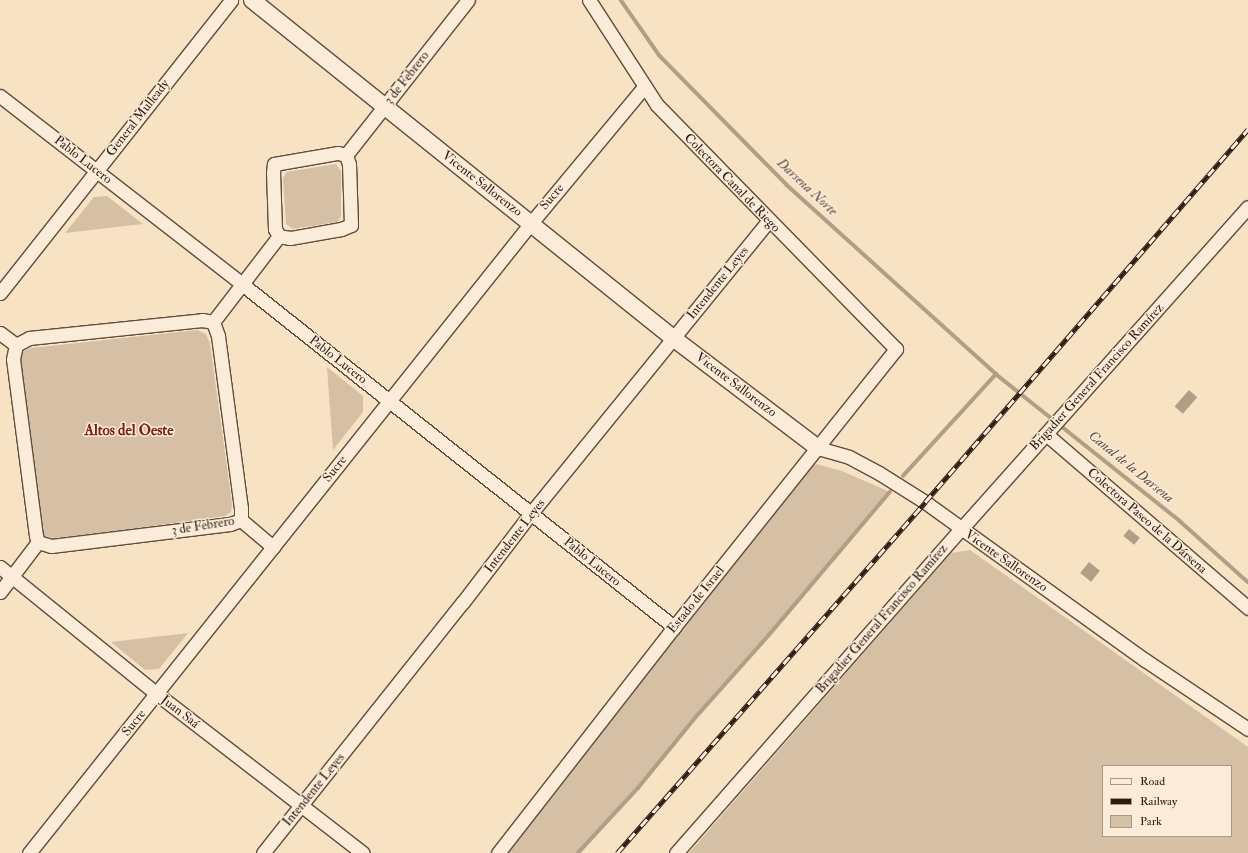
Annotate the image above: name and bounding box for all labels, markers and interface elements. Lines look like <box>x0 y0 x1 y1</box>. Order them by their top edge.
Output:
street label: 3 de Febrero <box>381 48 433 108</box>
street label: General Mulleady <box>103 76 173 160</box>
street label: Colectora Canal de Riego <box>681 130 783 236</box>
street label: Pablo Lucero <box>51 133 115 187</box>
street label: Vicente Sallorenzo <box>439 148 525 220</box>
water label: Darsena Norte <box>773 155 841 219</box>
street label: Sucre <box>537 181 567 213</box>
street label: Intendente Leyes <box>684 243 752 323</box>
street label: Brigadier General Francisco Ramírez <box>1027 300 1167 454</box>
street label: Pablo Lucero <box>306 333 370 387</box>
street label: Vicente Sallorenzo <box>693 350 779 420</box>
district label: Altos del Oeste <box>84 422 174 440</box>
water label: Canal de la Darsena <box>1085 427 1177 507</box>
street label: Sucre <box>320 453 350 485</box>
street label: Colectora Paseo de la Dársena <box>1084 465 1210 577</box>
street label: Intendente Leyes <box>481 496 549 576</box>
street label: 3 de Febrero <box>171 513 235 539</box>
street label: Vicente Sallorenzo <box>962 527 1050 595</box>
street label: Pablo Lucero <box>560 534 624 590</box>
street label: Brigadier General Francisco Ramírez <box>813 541 951 697</box>
street label: Estado de Israel <box>664 563 728 637</box>
street label: Juan Saá <box>158 692 202 732</box>
street label: Sucre <box>119 707 149 739</box>
street label: Intendente Leyes <box>280 750 348 830</box>
legend <box>1102 765 1232 837</box>
text: Road <box>1140 774 1165 789</box>
text: Railway <box>1140 794 1177 809</box>
text: Park <box>1140 814 1162 829</box>

